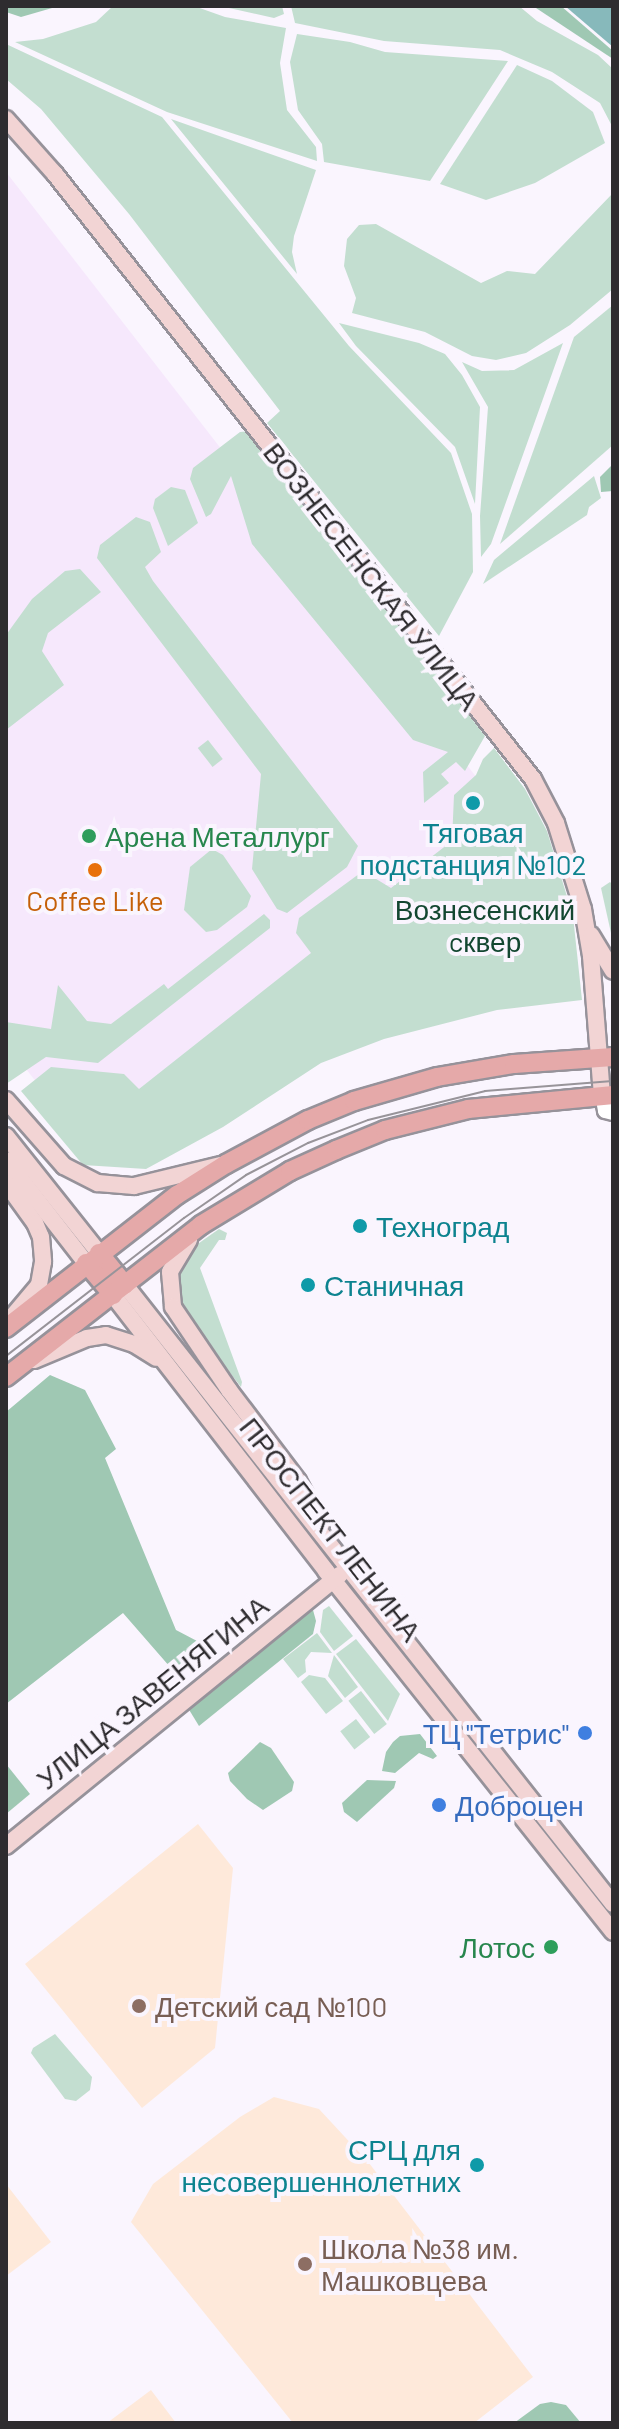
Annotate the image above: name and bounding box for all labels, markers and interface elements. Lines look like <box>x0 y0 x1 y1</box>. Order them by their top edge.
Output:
street label: ВОЗНЕСЕНСКАЯ УЛИЦА <box>257 436 487 716</box>
marker: Тяговая подстанция №102 <box>464 794 482 812</box>
place label: Тяговая подстанция №102 <box>359 815 587 881</box>
place label: Арена Металлург <box>105 819 330 853</box>
marker: Арена Металлург <box>80 827 98 845</box>
marker: Coffee Like <box>86 861 104 879</box>
place label: Coffee Like <box>26 883 164 917</box>
park label: Вознесенский cквер <box>395 892 575 958</box>
place label: Техноград <box>376 1209 509 1243</box>
marker: Техноград <box>351 1217 369 1235</box>
place label: Станичная <box>324 1268 464 1302</box>
marker: Станичная <box>299 1276 317 1294</box>
street label: ПРОСПЕКТ ЛЕНИНА <box>233 1411 429 1647</box>
street label: УЛИЦА ЗАВЕНЯГИНА <box>30 1588 274 1796</box>
place label: ТЦ "Тетрис" <box>423 1716 569 1750</box>
marker: ТЦ "Тетрис" <box>576 1724 594 1742</box>
place label: Доброцен <box>455 1788 584 1822</box>
marker: Доброцен <box>430 1796 448 1814</box>
place label: Лотос <box>460 1930 535 1964</box>
marker: Лотос <box>542 1938 560 1956</box>
place label: Детский сад №100 <box>155 1989 387 2023</box>
marker: Детский сад №100 <box>130 1997 148 2015</box>
place label: СРЦ для несовершеннолетних <box>182 2132 461 2198</box>
marker: СРЦ для несовершеннолетних <box>468 2156 486 2174</box>
place label: Школа №38 им. Машковцева <box>321 2231 519 2297</box>
marker: Школа №38 им. Машковцева <box>296 2255 314 2273</box>

